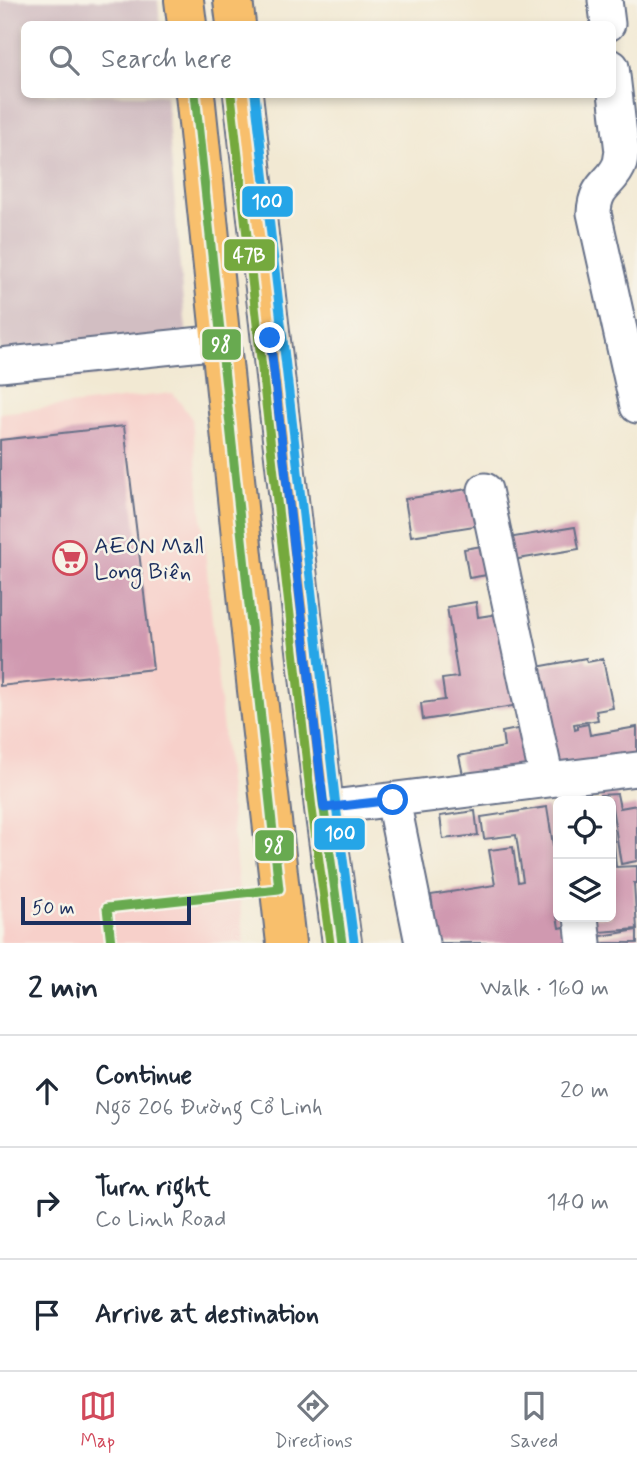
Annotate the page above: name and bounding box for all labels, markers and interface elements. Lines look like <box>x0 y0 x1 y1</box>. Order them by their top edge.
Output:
search box <box>21 21 616 98</box>
icon: search <box>45 41 83 79</box>
text: Search here <box>101 43 232 77</box>
line badge: 100 <box>241 185 294 218</box>
text: 100 <box>252 190 282 215</box>
line badge: 47B <box>223 238 276 272</box>
text: 47B <box>233 244 265 269</box>
route end <box>254 322 285 353</box>
line badge: 98 <box>201 328 242 361</box>
text: 98 <box>211 333 231 358</box>
place label: AEON Mall Long Biên <box>94 532 205 590</box>
supermarket icon: AEON Mall Long Biên <box>51 539 89 577</box>
route start <box>377 784 408 815</box>
map controls <box>553 796 616 922</box>
button: locate <box>553 796 616 859</box>
line badge: 100 <box>313 817 366 851</box>
text: 100 <box>325 822 355 847</box>
line badge: 98 <box>254 829 295 862</box>
text: 98 <box>264 834 284 859</box>
button: layers <box>553 859 616 922</box>
scale bar <box>21 894 191 926</box>
text: 50 m <box>32 896 75 921</box>
text: 2 min <box>28 969 98 1008</box>
text: Walk · 160 m <box>480 974 609 1004</box>
text: Continue <box>95 1059 192 1093</box>
icon: ahead <box>28 1072 66 1110</box>
text: 20 m <box>560 1076 609 1106</box>
text: Ngõ 206 Đường Cổ Linh <box>95 1093 323 1123</box>
text: Turn right <box>95 1171 211 1205</box>
icon: right <box>28 1184 66 1222</box>
text: 140 m <box>546 1188 609 1218</box>
text: Co Linh Road <box>95 1205 226 1235</box>
icon: arrive <box>28 1296 66 1334</box>
text: Arrive at destination <box>95 1298 319 1332</box>
tab: Map <box>79 1387 117 1454</box>
tab: Directions <box>274 1387 353 1454</box>
tab: Saved <box>510 1387 558 1454</box>

